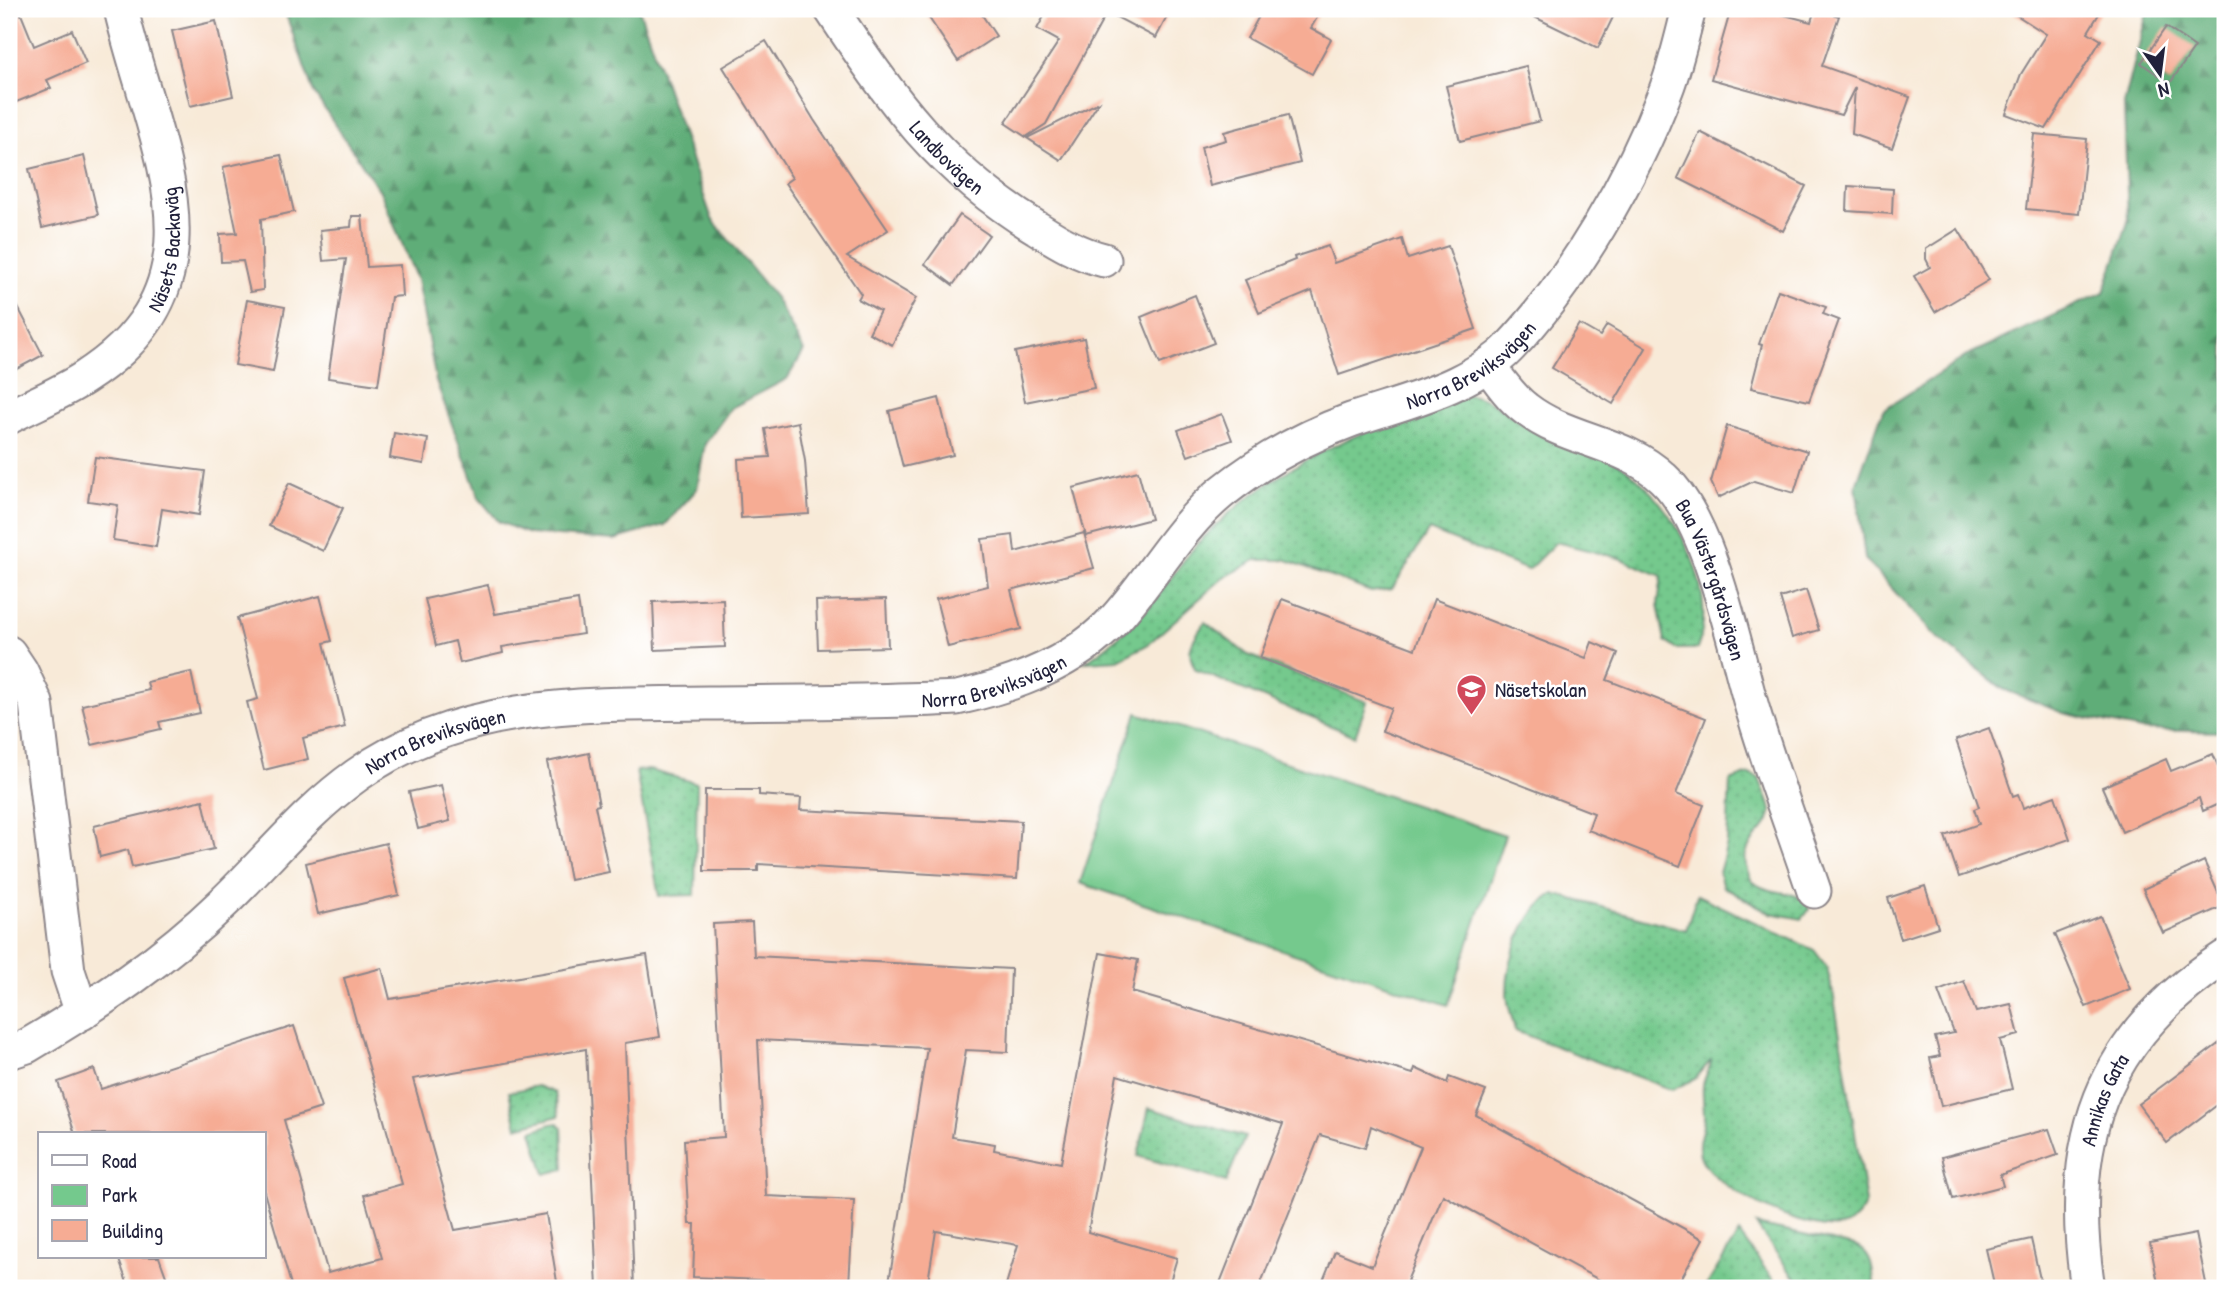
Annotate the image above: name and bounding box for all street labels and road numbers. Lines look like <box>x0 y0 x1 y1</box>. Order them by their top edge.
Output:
street label: Landbovägen <box>903 114 991 201</box>
street label: Näsets Backaväg <box>140 185 187 317</box>
street label: Norra Breviksvägen <box>1402 314 1542 416</box>
street label: Bua Västergårdsvägen <box>1669 493 1753 663</box>
street label: Norra Breviksvägen <box>921 646 1071 714</box>
street label: Norra Breviksvägen <box>359 701 508 781</box>
street label: Annikas Gata <box>2073 1048 2135 1149</box>

